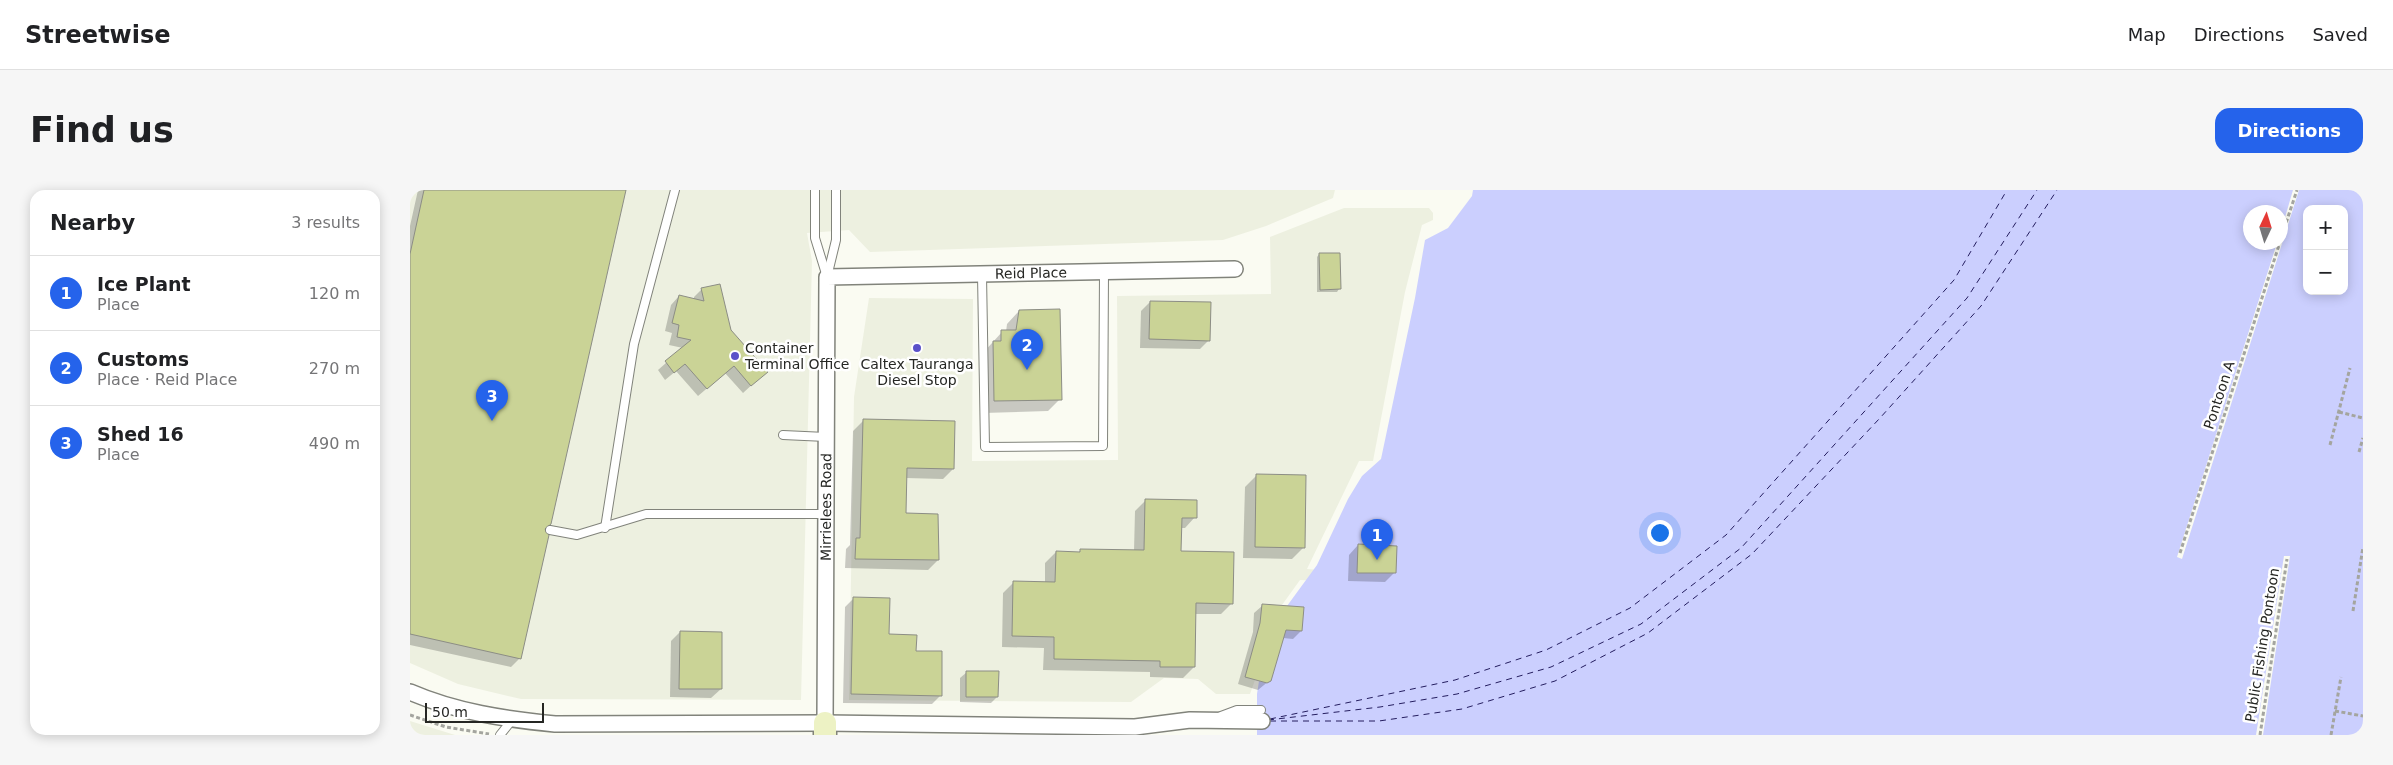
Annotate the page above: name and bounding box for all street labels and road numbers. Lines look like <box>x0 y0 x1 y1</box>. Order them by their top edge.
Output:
street label: Reid Place <box>995 264 1067 282</box>
street label: Pontoon A <box>2200 358 2238 431</box>
street label: Mirrielees Road <box>818 453 834 561</box>
street label: Public Fishing Pontoon <box>2242 567 2282 723</box>

